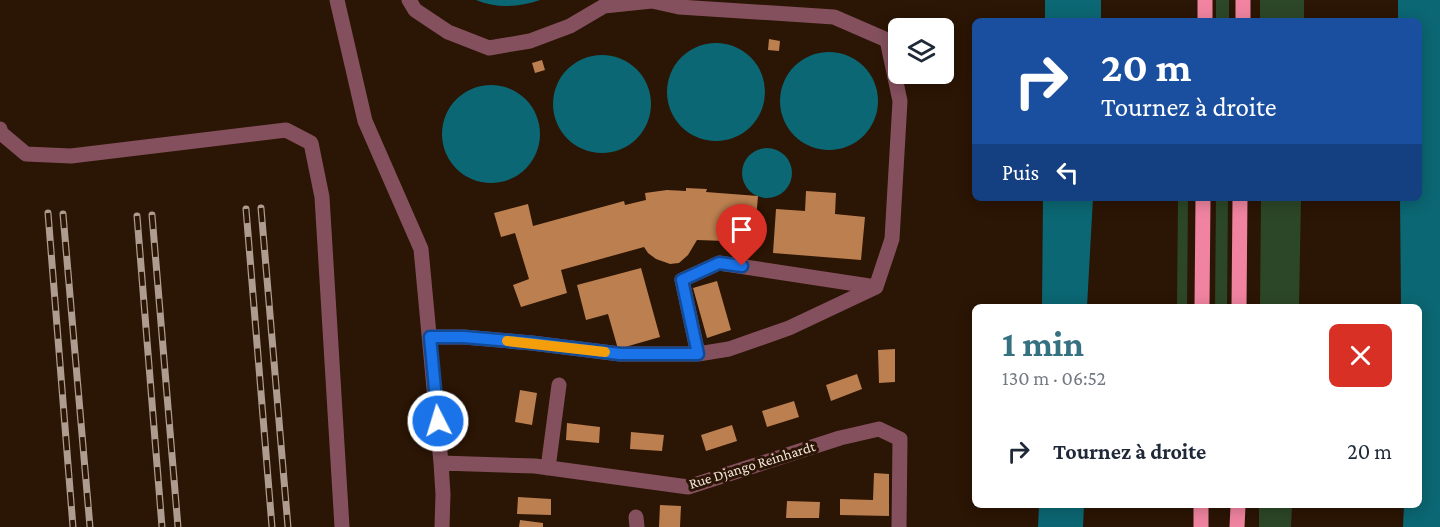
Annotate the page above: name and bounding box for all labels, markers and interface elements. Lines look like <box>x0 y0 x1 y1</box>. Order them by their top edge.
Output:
map controls <box>888 18 954 84</box>
button: layers <box>888 18 954 84</box>
icon: right <box>1002 42 1080 120</box>
text: 20 m <box>1101 43 1192 90</box>
text: Tournez à droite <box>1101 92 1277 122</box>
icon: left <box>1051 156 1084 189</box>
text: Puis <box>1002 160 1039 185</box>
pin <box>716 204 767 266</box>
icon: arrive <box>725 213 758 246</box>
text: 1 min <box>1002 324 1084 364</box>
button: close <box>1329 324 1392 387</box>
text: 130 m · 06:52 <box>1002 367 1106 389</box>
position arrow <box>406 389 470 453</box>
icon: right <box>1002 435 1035 468</box>
street label: Rue Django Reinhardt <box>687 438 818 493</box>
text: Tournez à droite <box>1053 439 1206 464</box>
text: 20 m <box>1347 439 1392 464</box>

